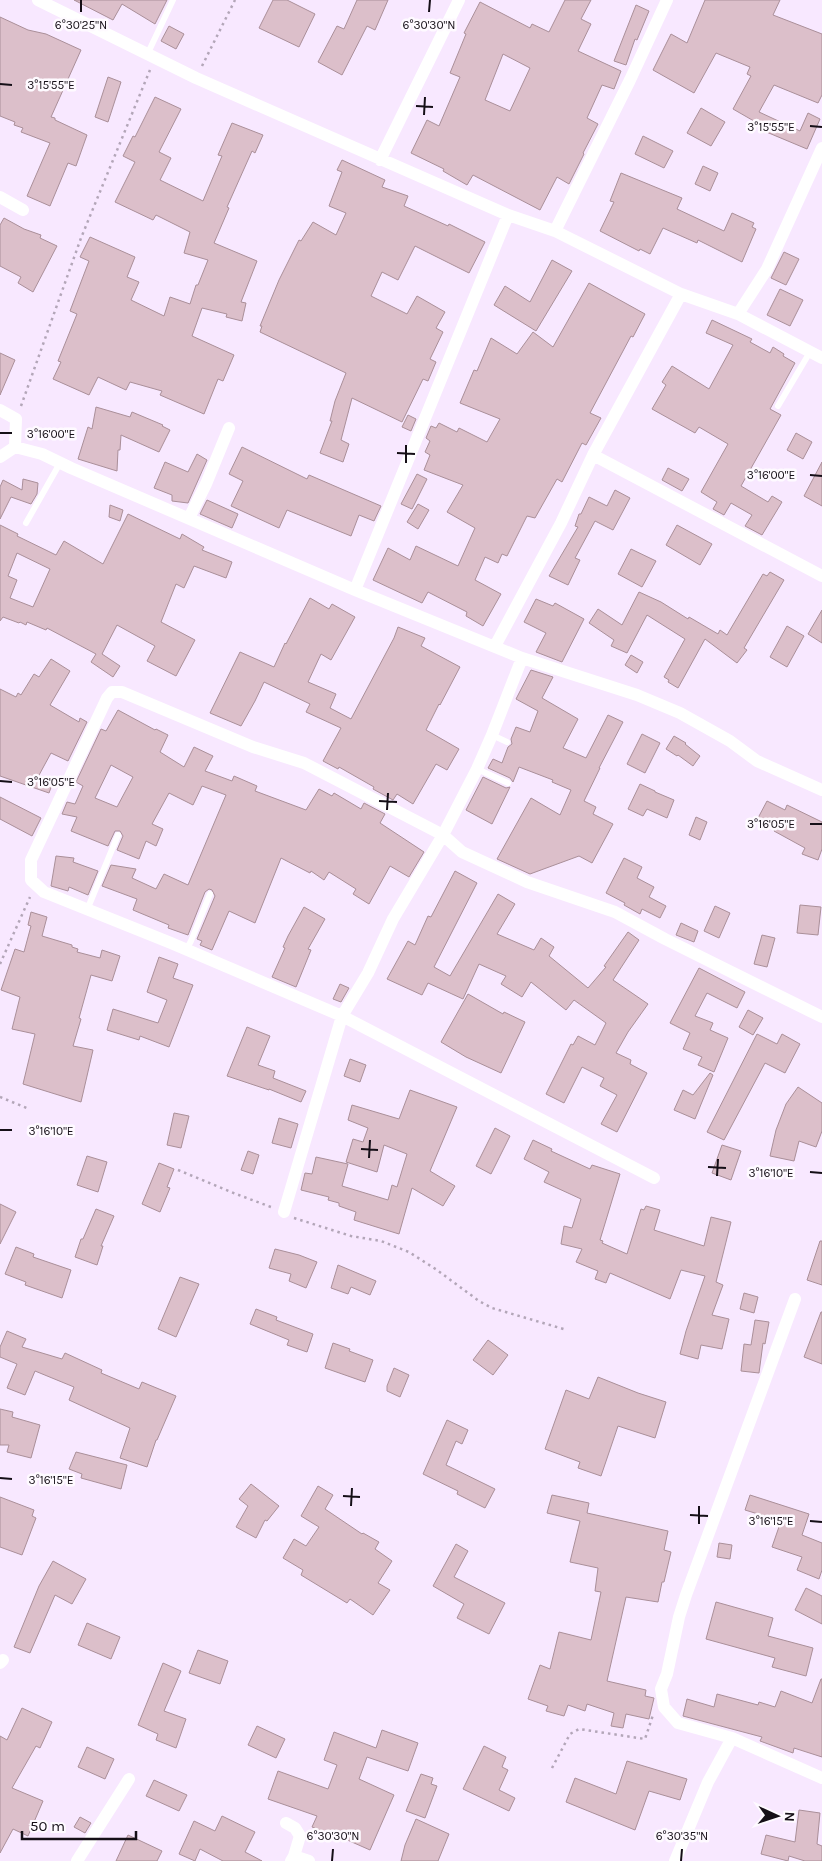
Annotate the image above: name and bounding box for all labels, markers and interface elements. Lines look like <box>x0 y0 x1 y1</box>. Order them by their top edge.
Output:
text: 6°30'25"N <box>55 18 107 32</box>
text: 6°30'30"N <box>403 18 455 32</box>
text: 3°15'55"E <box>27 78 75 92</box>
text: 3°15'55"E <box>747 120 795 134</box>
text: 3°16'00"E <box>27 427 75 441</box>
text: 3°16'00"E <box>747 468 795 482</box>
text: 3°16'05"E <box>27 775 75 789</box>
text: 3°16'05"E <box>747 817 795 831</box>
text: 3°16'10"E <box>28 1124 74 1138</box>
text: 3°16'10"E <box>748 1166 794 1180</box>
text: 3°16'15"E <box>29 1473 73 1487</box>
text: 3°16'15"E <box>749 1514 793 1528</box>
north arrow <box>752 1791 802 1841</box>
scale bar <box>22 1808 136 1840</box>
text: N <box>781 1811 798 1822</box>
text: 50 m <box>30 1817 65 1835</box>
text: 6°30'30"N <box>307 1829 359 1843</box>
text: 6°30'35"N <box>656 1829 708 1843</box>

